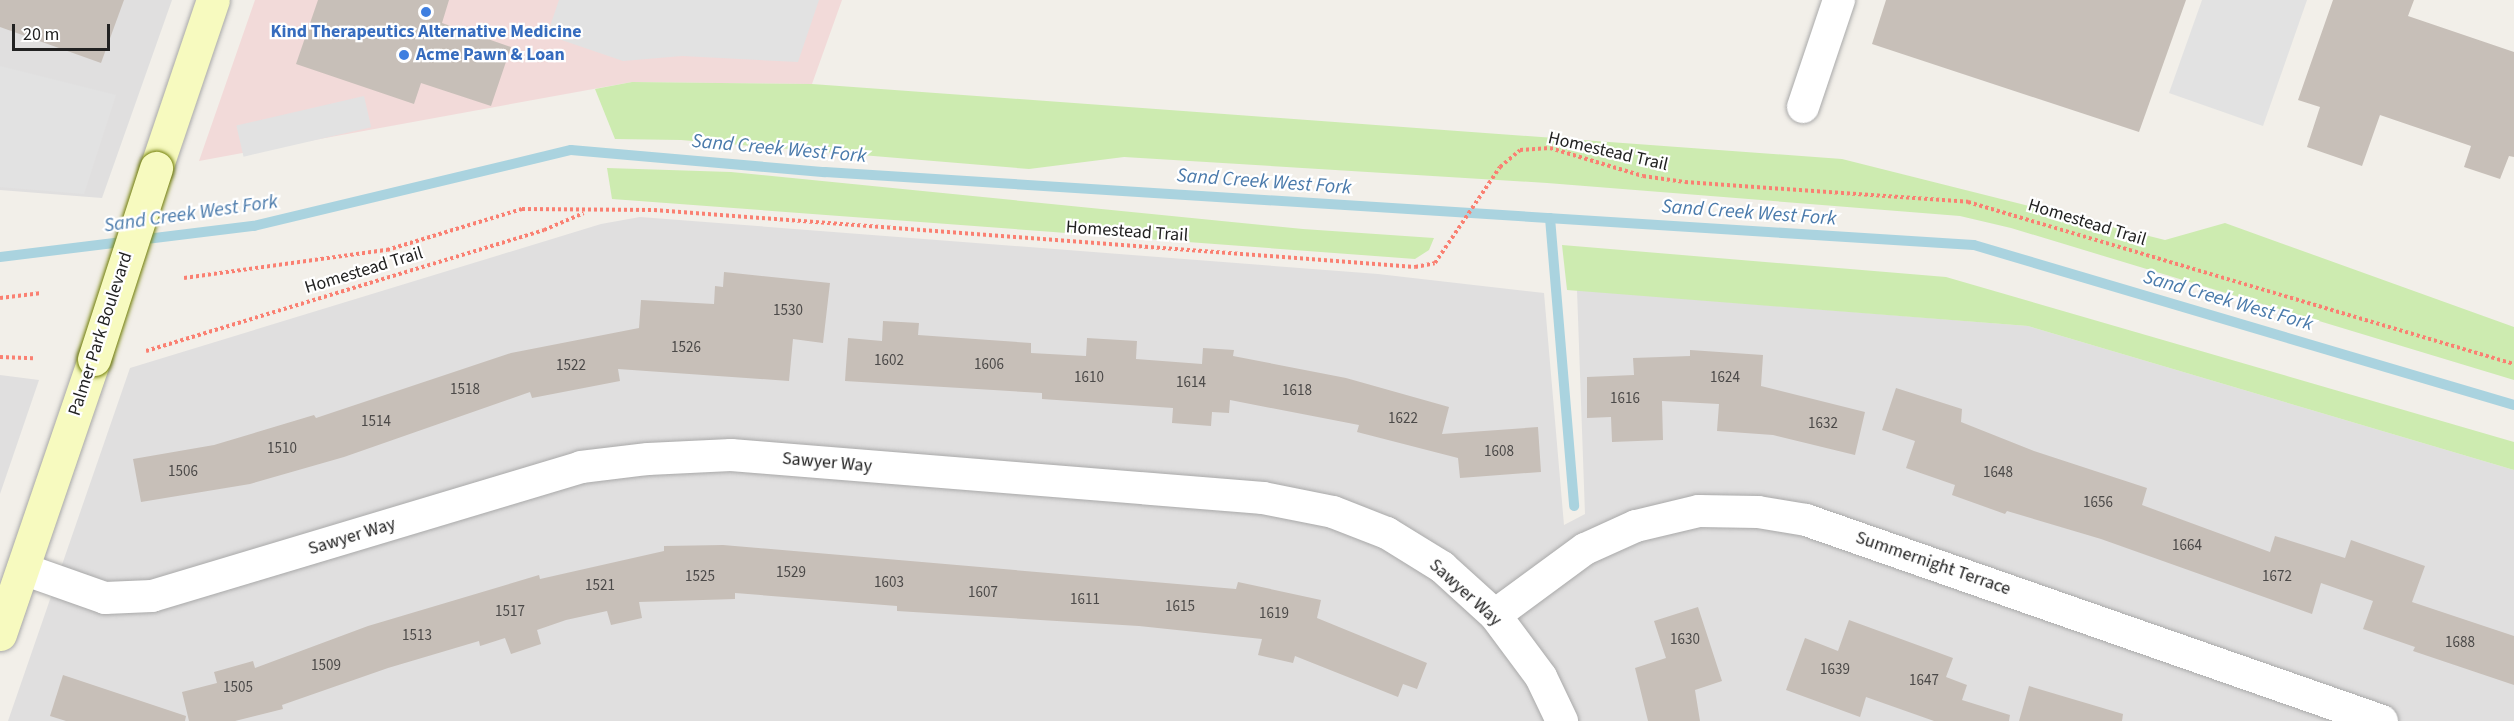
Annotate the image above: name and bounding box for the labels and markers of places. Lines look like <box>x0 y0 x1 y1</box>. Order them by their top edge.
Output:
marker: Kind Therapeutics Alternative Medicine <box>419 5 433 19</box>
place label: Kind Therapeutics Alternative Medicine <box>270 21 582 43</box>
place label: Acme Pawn & Loan <box>416 44 565 66</box>
marker: Acme Pawn & Loan <box>397 48 411 62</box>

